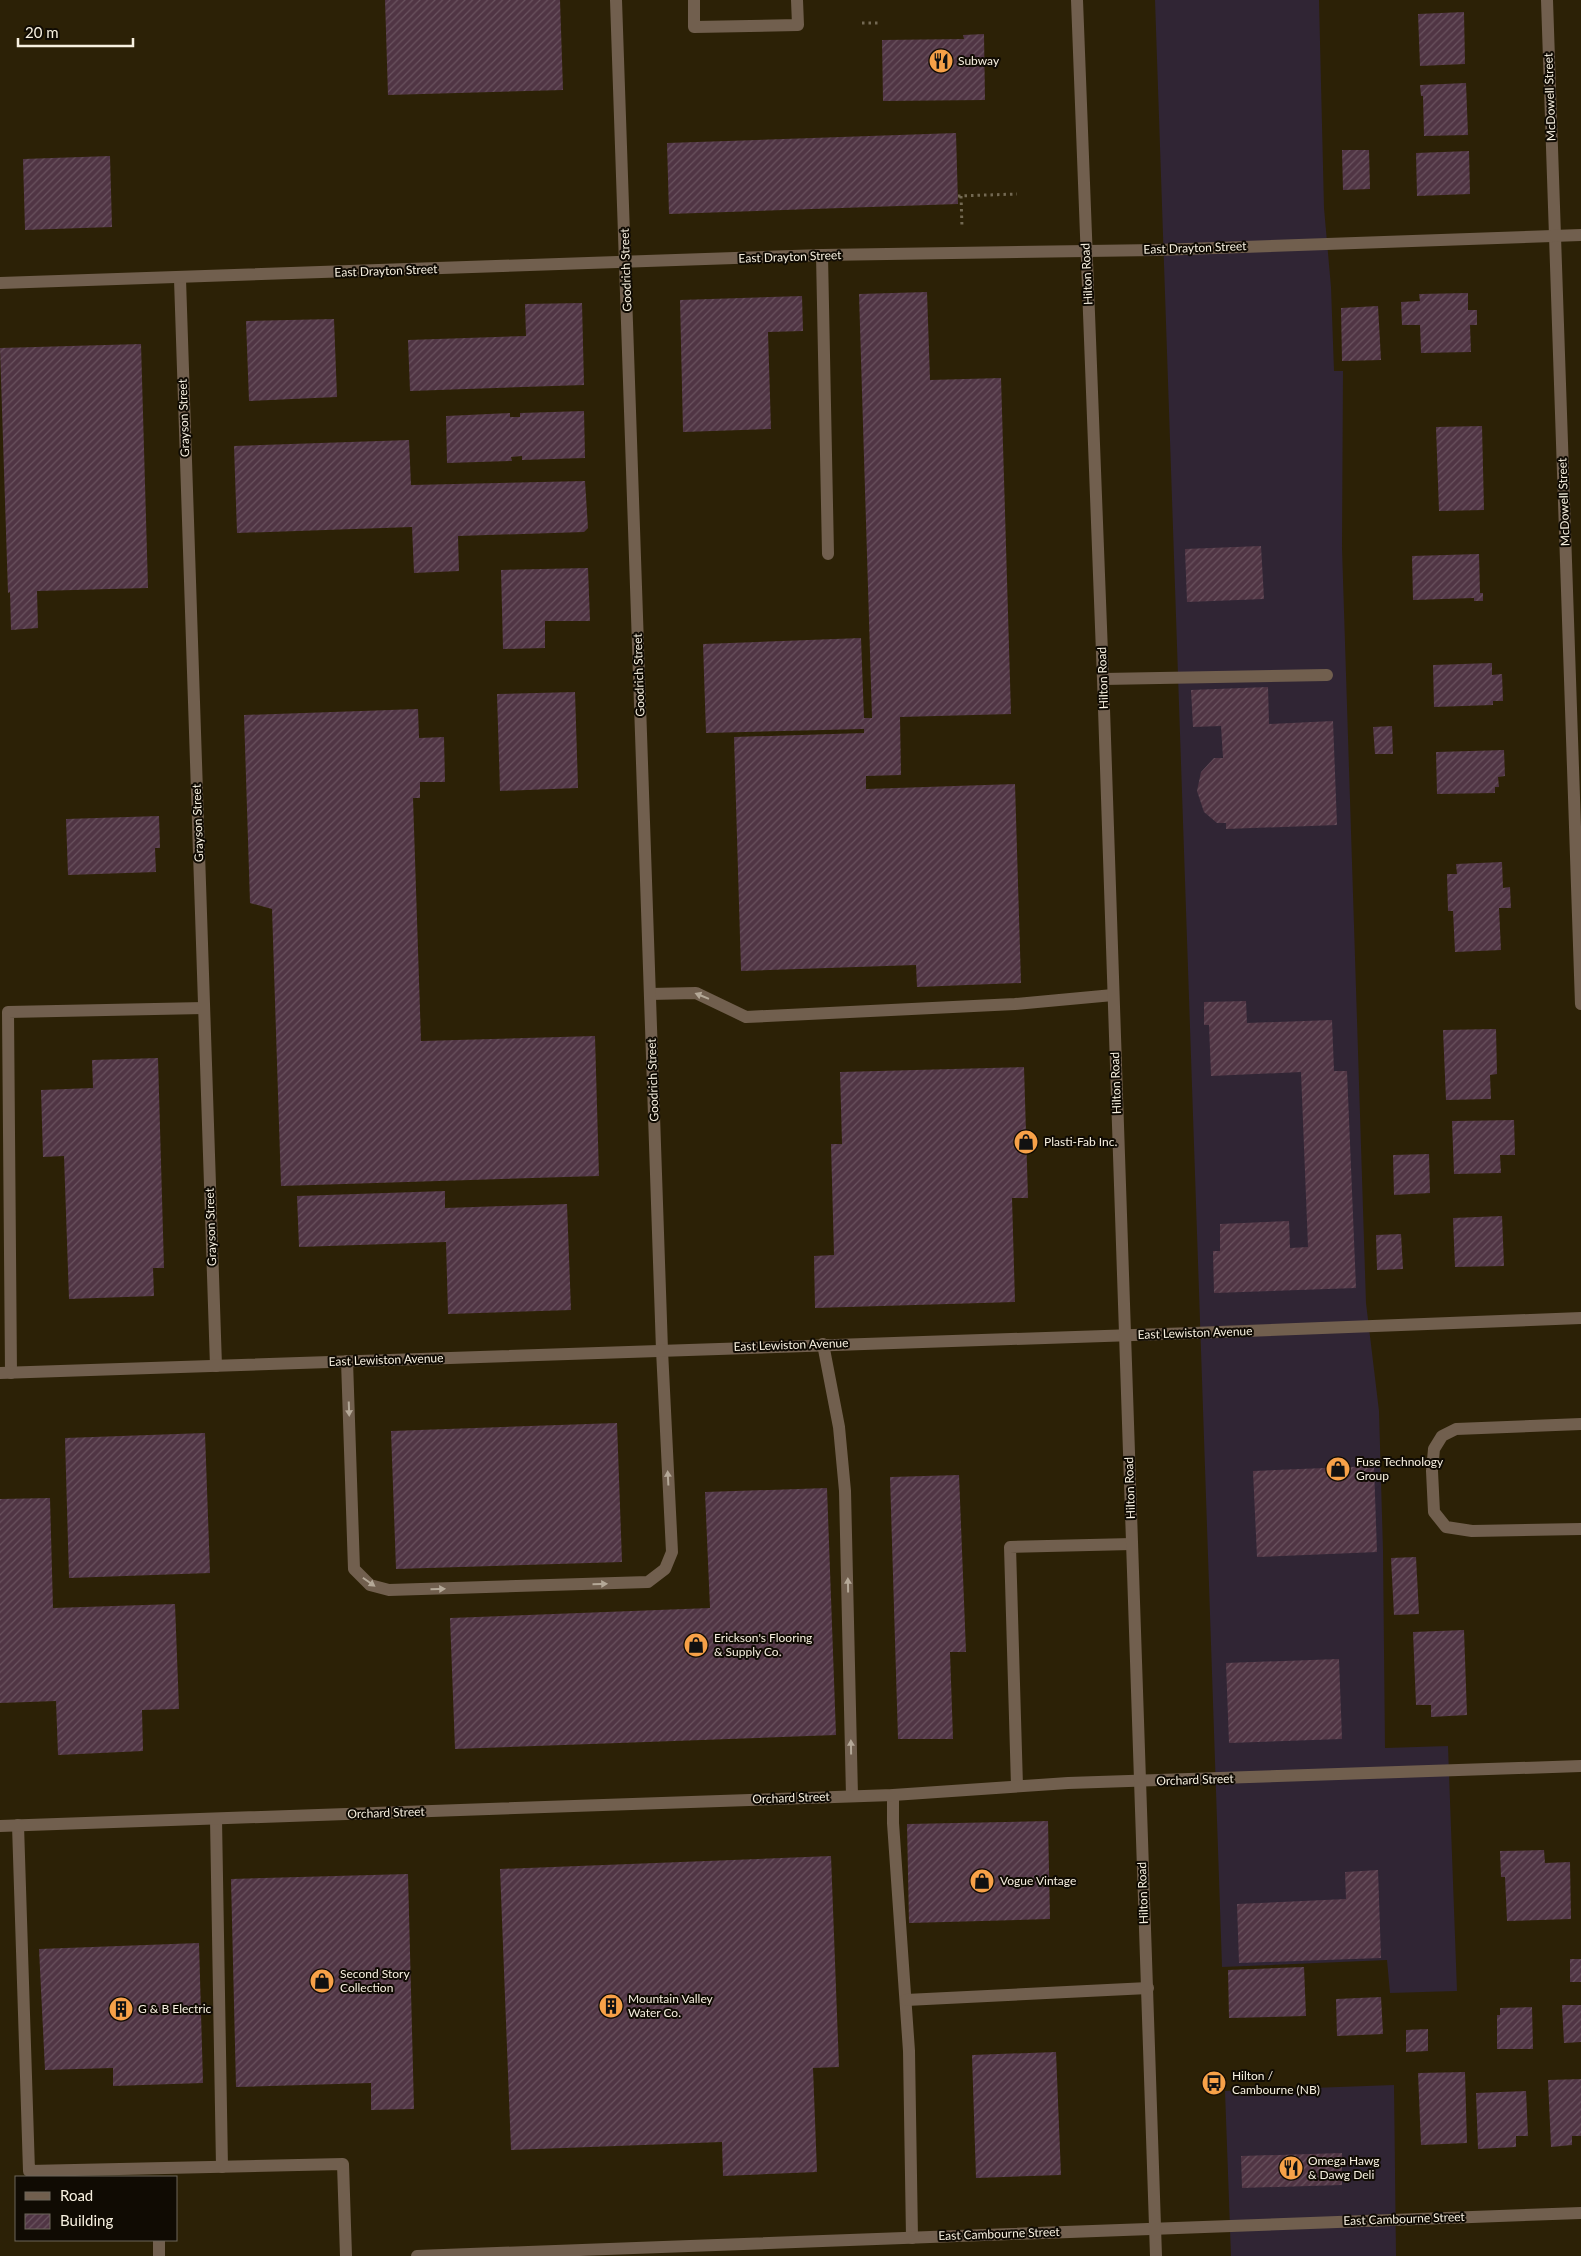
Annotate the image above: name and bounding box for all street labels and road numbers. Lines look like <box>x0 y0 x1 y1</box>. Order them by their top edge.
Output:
street label: McDowell Street <box>1540 52 1559 141</box>
street label: Goodrich Street <box>617 227 634 312</box>
street label: East Drayton Street <box>1143 238 1247 257</box>
street label: Hilton Road <box>1077 243 1096 306</box>
street label: East Drayton Street <box>738 247 842 266</box>
street label: East Drayton Street <box>334 261 438 280</box>
street label: Grayson Street <box>175 378 192 457</box>
street label: McDowell Street <box>1554 457 1573 546</box>
street label: Goodrich Street <box>630 632 647 717</box>
street label: Hilton Road <box>1094 647 1111 709</box>
street label: Grayson Street <box>189 783 206 862</box>
street label: Goodrich Street <box>644 1037 661 1122</box>
street label: Hilton Road <box>1107 1052 1124 1114</box>
street label: Grayson Street <box>202 1187 219 1266</box>
street label: East Lewiston Avenue <box>1137 1323 1253 1342</box>
street label: East Lewiston Avenue <box>733 1335 849 1354</box>
street label: East Lewiston Avenue <box>328 1350 444 1369</box>
street label: Hilton Road <box>1121 1457 1138 1519</box>
street label: Orchard Street <box>1156 1771 1235 1788</box>
street label: Orchard Street <box>752 1789 831 1806</box>
street label: Orchard Street <box>347 1804 426 1821</box>
street label: Hilton Road <box>1134 1862 1151 1924</box>
street label: East Cambourne Street <box>1343 2209 1466 2228</box>
street label: East Cambourne Street <box>938 2224 1061 2243</box>

